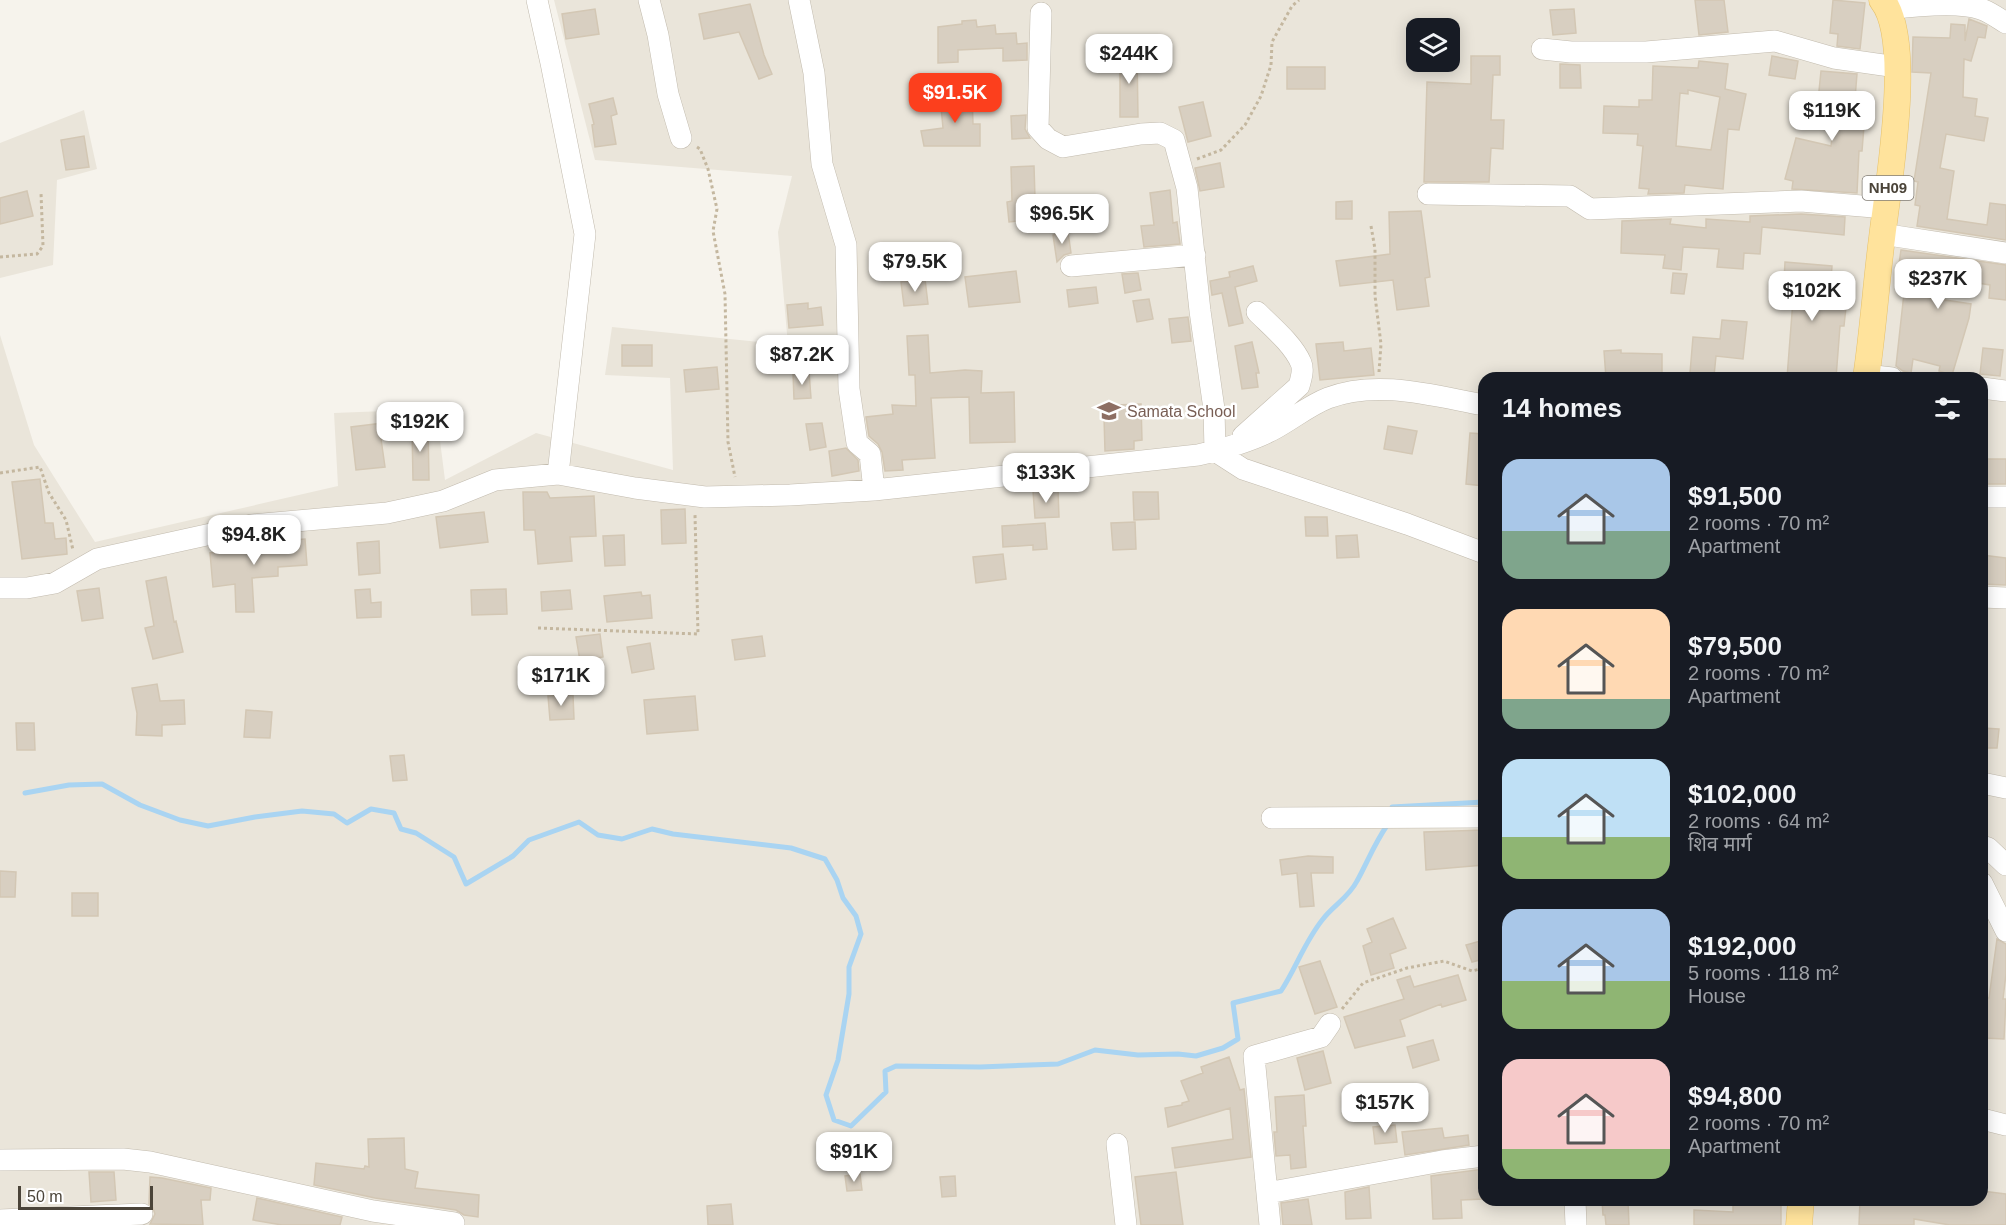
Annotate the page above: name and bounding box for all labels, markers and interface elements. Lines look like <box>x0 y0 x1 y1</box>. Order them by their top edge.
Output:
map controls <box>1406 18 1460 72</box>
button: layers <box>1406 18 1460 72</box>
pin: $244K <box>1087 34 1171 85</box>
text: $244K <box>1100 42 1158 64</box>
pin: $91.5K <box>906 73 1004 124</box>
text: $91.5K <box>923 81 987 103</box>
pin: $119K <box>1790 91 1874 142</box>
text: $119K <box>1803 99 1861 121</box>
road number: NH09 <box>1862 176 1914 200</box>
pin: $96.5K <box>1013 194 1111 245</box>
text: $96.5K <box>1030 202 1094 224</box>
pin: $79.5K <box>866 242 964 293</box>
text: $79.5K <box>883 250 947 272</box>
pin: $237K <box>1896 259 1980 310</box>
text: $237K <box>1909 267 1967 289</box>
pin: $102K <box>1770 271 1854 322</box>
text: $102K <box>1783 279 1841 301</box>
pin: $87.2K <box>753 335 851 386</box>
text: $87.2K <box>770 343 834 365</box>
icon: filters <box>1931 392 1964 425</box>
text: 14 homes <box>1502 393 1622 423</box>
school or university icon: Samata School <box>1096 398 1122 424</box>
pin: $192K <box>378 402 462 453</box>
place label: Samata School <box>1127 403 1236 420</box>
text: $192K <box>391 410 449 432</box>
pin: $133K <box>1004 453 1088 504</box>
text: $133K <box>1017 461 1075 483</box>
text: $91,500 <box>1688 481 1782 511</box>
icon: home <box>1550 483 1622 555</box>
text: 2 rooms · 70 m² <box>1688 512 1829 534</box>
pin: $94.8K <box>205 515 303 566</box>
text: $94.8K <box>222 523 286 545</box>
text: Apartment <box>1688 535 1780 557</box>
text: $79,500 <box>1688 631 1782 661</box>
icon: home <box>1550 633 1622 705</box>
pin: $171K <box>519 656 603 707</box>
text: 2 rooms · 70 m² <box>1688 662 1829 684</box>
text: $171K <box>532 664 590 686</box>
text: Apartment <box>1688 685 1780 707</box>
text: $102,000 <box>1688 779 1796 809</box>
icon: home <box>1550 783 1622 855</box>
text: 2 rooms · 64 m² <box>1688 810 1829 832</box>
text: शिव मार्ग <box>1688 833 1752 855</box>
text: $192,000 <box>1688 931 1796 961</box>
icon: home <box>1550 933 1622 1005</box>
text: 5 rooms · 118 m² <box>1688 962 1839 984</box>
text: House <box>1688 985 1746 1007</box>
text: $94,800 <box>1688 1081 1782 1111</box>
pin: $157K <box>1343 1083 1427 1134</box>
icon: home <box>1550 1083 1622 1155</box>
text: $157K <box>1356 1091 1414 1113</box>
text: 2 rooms · 70 m² <box>1688 1112 1829 1134</box>
pin: $91K <box>818 1132 890 1183</box>
text: Apartment <box>1688 1135 1780 1157</box>
text: $91K <box>830 1140 878 1162</box>
scale bar <box>18 1183 153 1210</box>
text: 50 m <box>27 1188 63 1205</box>

